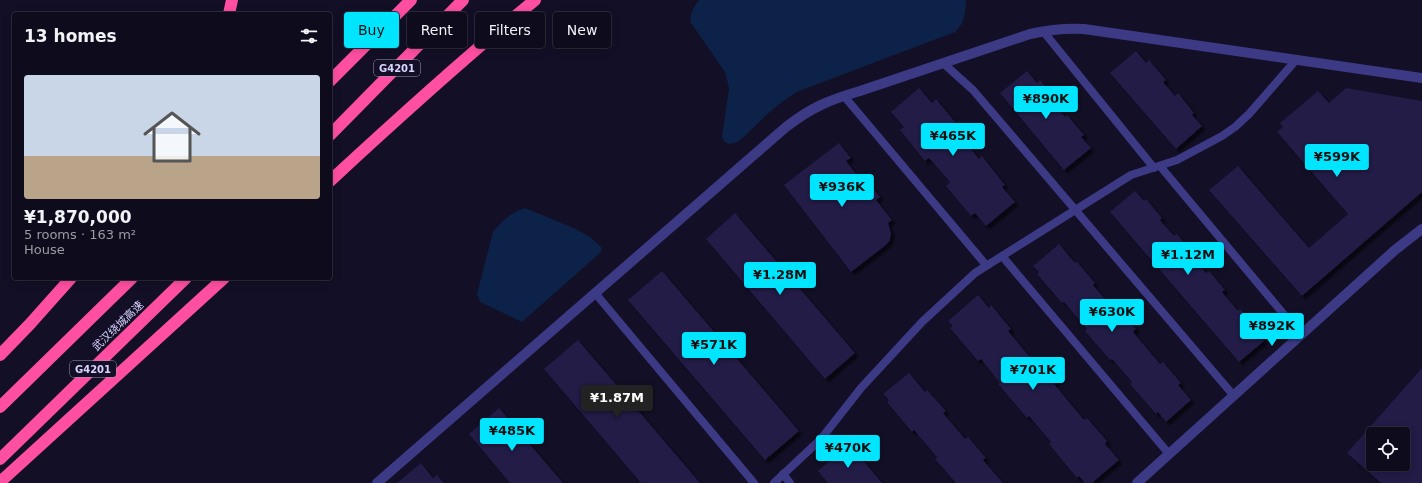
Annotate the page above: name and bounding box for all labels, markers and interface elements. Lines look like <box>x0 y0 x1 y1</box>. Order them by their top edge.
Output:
chip: Buy <box>344 12 399 48</box>
chip: Rent <box>407 12 467 48</box>
chip: Filters <box>475 12 545 48</box>
chip: New <box>553 12 611 48</box>
icon: filters <box>298 25 320 47</box>
text: 13 homes <box>24 26 117 46</box>
road number: G4201 <box>374 60 420 76</box>
pin: ¥890K <box>1018 86 1074 120</box>
text: ¥890K <box>1023 91 1069 106</box>
icon: home <box>136 101 208 173</box>
pin: ¥465K <box>925 123 981 157</box>
text: ¥465K <box>930 128 976 143</box>
pin: ¥599K <box>1309 144 1365 178</box>
text: ¥599K <box>1314 149 1360 164</box>
pin: ¥936K <box>814 174 870 208</box>
text: ¥936K <box>819 179 865 194</box>
text: ¥1,870,000 <box>24 207 132 227</box>
text: 5 rooms · 163 m² <box>24 227 136 242</box>
text: House <box>24 242 65 257</box>
pin: ¥1.12M <box>1155 242 1221 276</box>
text: ¥1.12M <box>1161 247 1215 262</box>
pin: ¥1.28M <box>747 262 813 296</box>
text: ¥1.28M <box>753 267 807 282</box>
street label: 武汉绕城高速 <box>90 298 146 354</box>
pin: ¥630K <box>1084 299 1140 333</box>
text: ¥630K <box>1089 304 1135 319</box>
pin: ¥892K <box>1244 313 1300 347</box>
text: ¥892K <box>1249 318 1295 333</box>
pin: ¥571K <box>686 332 742 366</box>
text: ¥571K <box>691 337 737 352</box>
pin: ¥701K <box>1005 357 1061 391</box>
road number: G4201 <box>70 361 116 377</box>
text: ¥701K <box>1010 362 1056 377</box>
pin: ¥1.87M <box>584 385 650 419</box>
text: ¥1.87M <box>590 390 644 405</box>
pin: ¥485K <box>484 418 540 452</box>
text: ¥485K <box>489 423 535 438</box>
map controls <box>1366 427 1410 471</box>
button: locate <box>1366 427 1410 471</box>
pin: ¥470K <box>820 435 876 469</box>
text: ¥470K <box>825 440 871 455</box>

